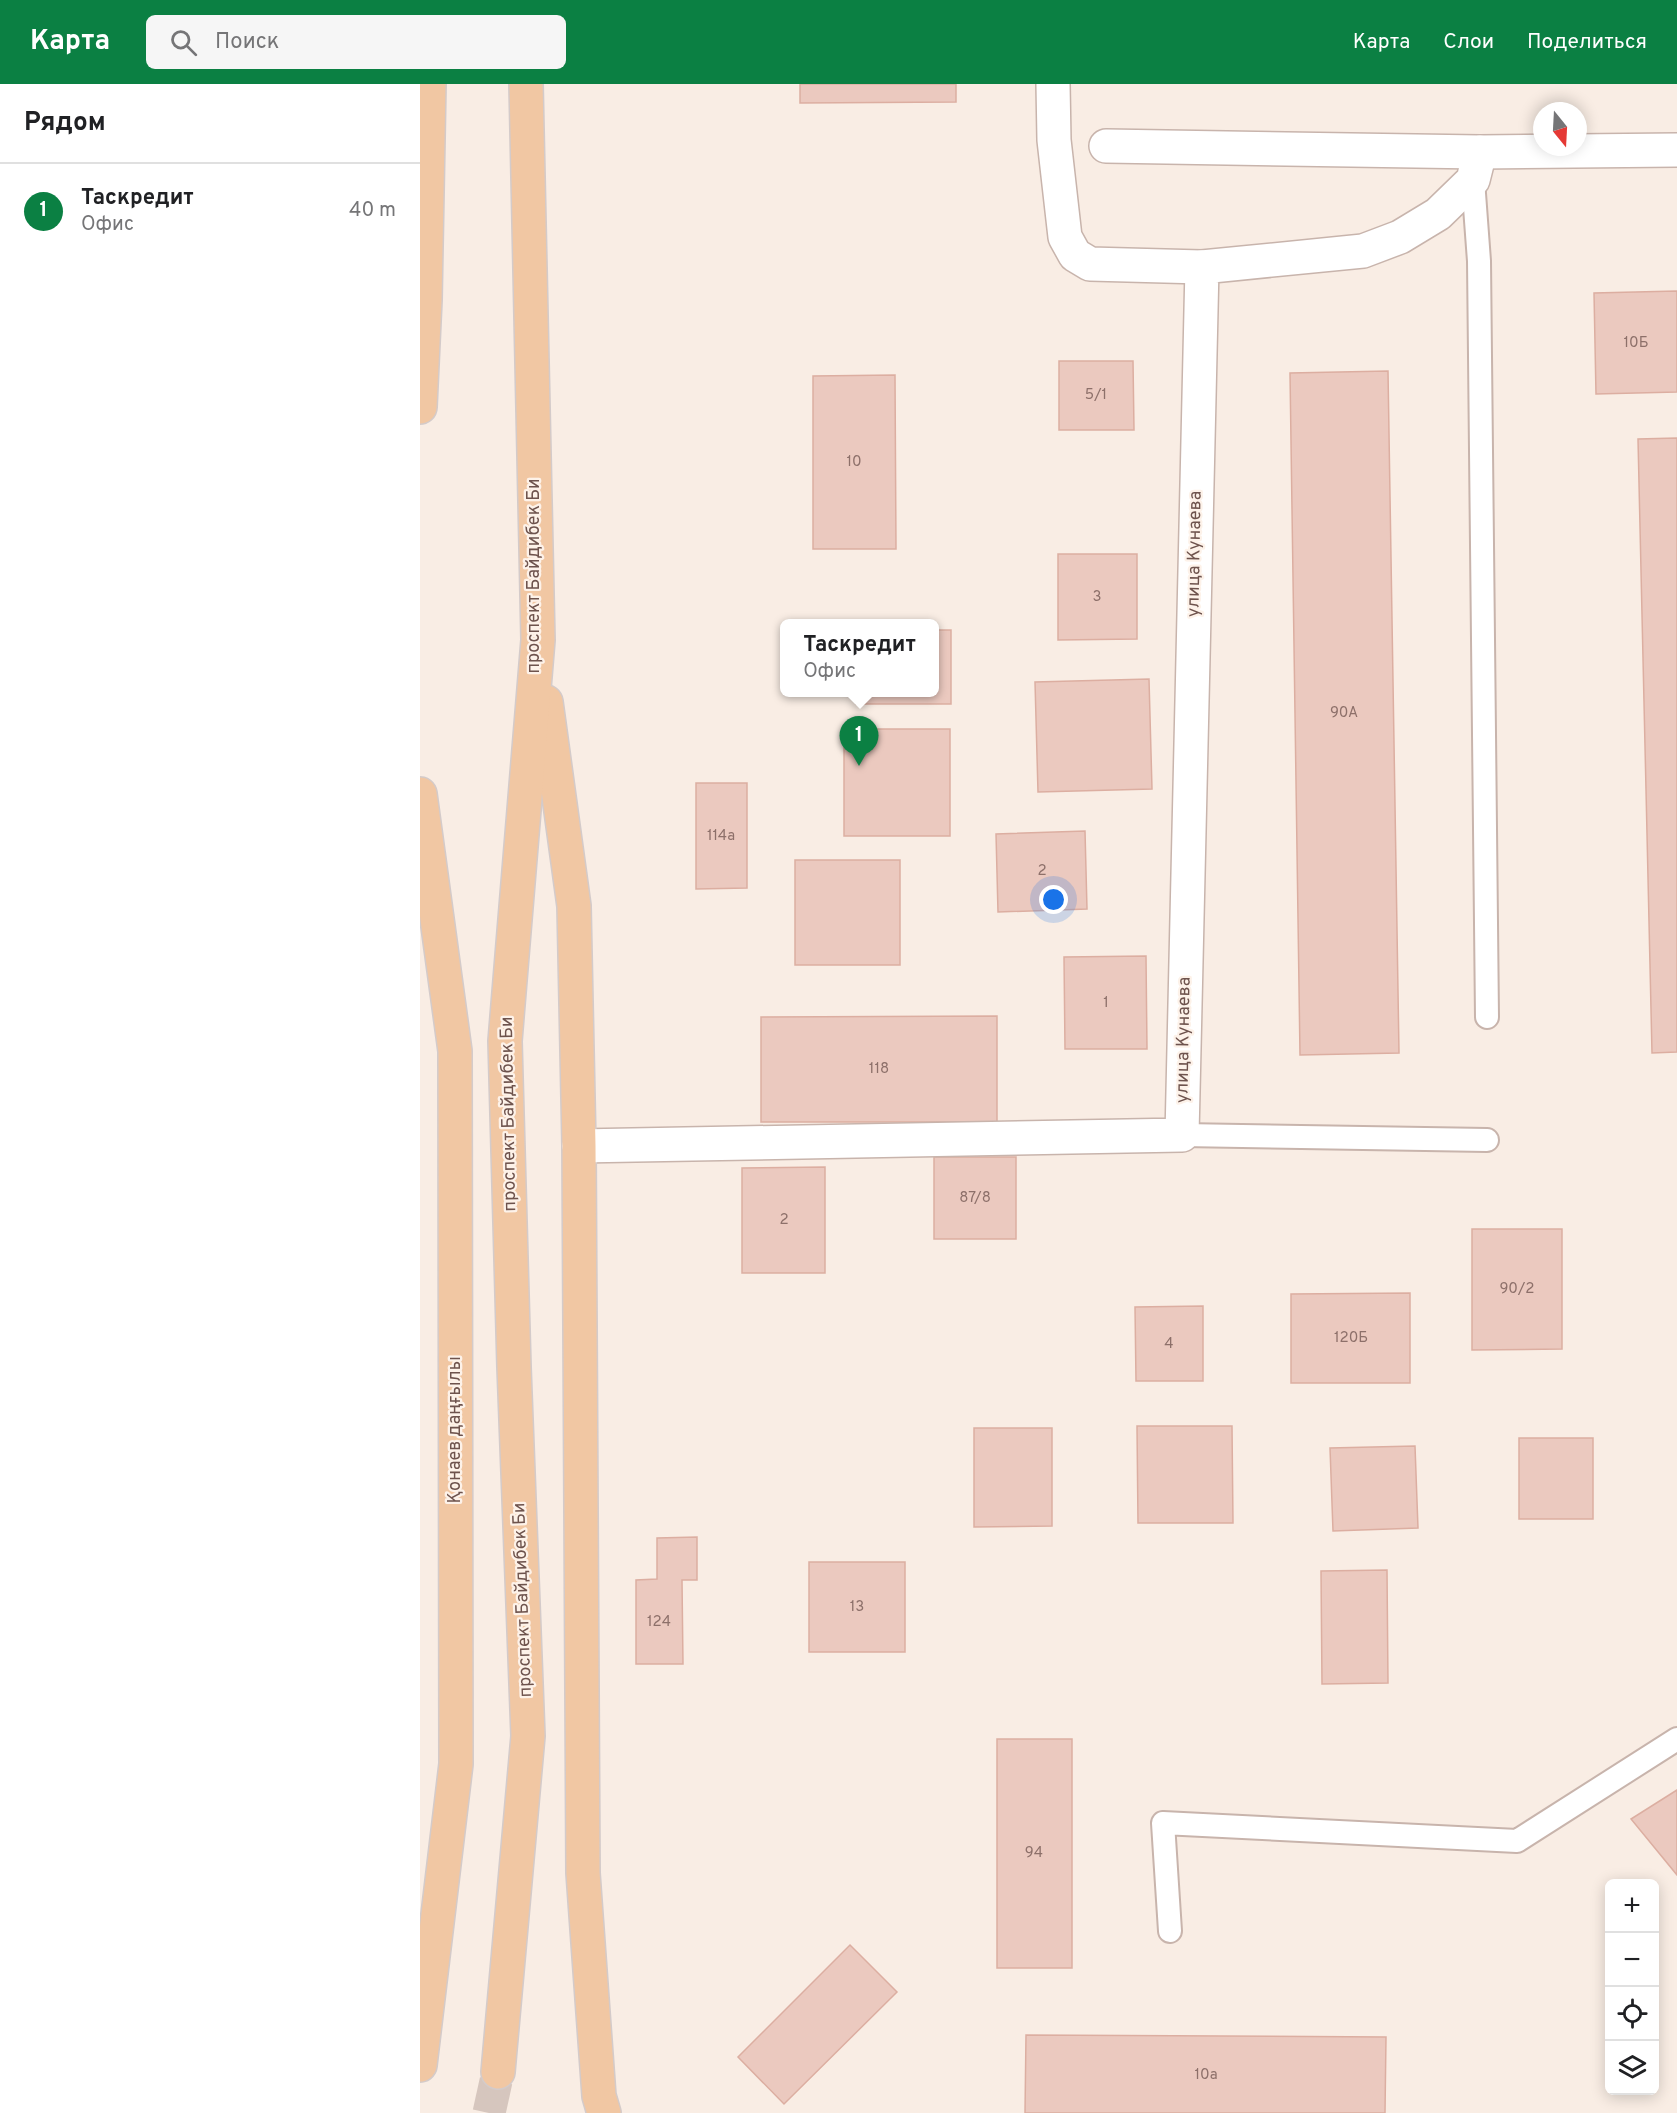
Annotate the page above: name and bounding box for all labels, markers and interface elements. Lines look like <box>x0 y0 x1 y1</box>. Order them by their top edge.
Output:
search box <box>146 15 566 69</box>
text: Карта <box>30 24 110 60</box>
icon: search <box>167 26 200 59</box>
text: Поиск <box>215 29 279 56</box>
text: Карта <box>1353 29 1410 56</box>
text: Слои <box>1443 29 1494 56</box>
text: Поделиться <box>1527 29 1647 56</box>
north arrow <box>1533 102 1587 156</box>
text: Рядом <box>24 107 106 140</box>
text: Таскредит <box>81 185 194 212</box>
text: 1 <box>40 198 48 224</box>
text: 40 m <box>349 198 396 224</box>
text: Офис <box>81 212 134 238</box>
house number: 10Б <box>1623 334 1649 353</box>
house number: 5/1 <box>1085 386 1107 405</box>
house number: 10 <box>846 453 862 472</box>
street label: проспект Байдибек Би <box>523 478 546 674</box>
street label: улица Кунаева <box>1182 491 1208 617</box>
house number: 3 <box>1092 588 1102 607</box>
popup <box>780 619 939 697</box>
text: Таскредит <box>803 632 916 659</box>
text: Офис <box>803 659 856 685</box>
house number: 90А <box>1330 704 1358 723</box>
pin: 1 <box>840 716 878 766</box>
house number: 114а <box>707 827 735 846</box>
house number: 2 <box>1037 862 1047 881</box>
your location <box>1039 885 1068 914</box>
street label: улица Кунаева <box>1171 977 1197 1103</box>
house number: 1 <box>1103 994 1109 1013</box>
street label: проспект Байдибек Би <box>496 1016 522 1212</box>
house number: 118 <box>869 1060 889 1079</box>
house number: 87/8 <box>959 1189 991 1208</box>
house number: 2 <box>779 1211 789 1230</box>
house number: 90/2 <box>1500 1280 1535 1299</box>
house number: 120Б <box>1334 1329 1368 1348</box>
house number: 4 <box>1164 1335 1174 1354</box>
street label: Қонаев даңғылы <box>444 1356 467 1504</box>
street label: проспект Байдибек Би <box>508 1502 538 1698</box>
house number: 13 <box>850 1598 864 1617</box>
house number: 124 <box>647 1613 671 1632</box>
house number: 94 <box>1025 1844 1043 1863</box>
map controls <box>1605 1879 1659 2095</box>
button: + <box>1605 1879 1659 1933</box>
button: − <box>1605 1933 1659 1987</box>
button: locate <box>1605 1987 1659 2041</box>
button: layers <box>1605 2041 1659 2095</box>
house number: 10а <box>1194 2066 1218 2085</box>

